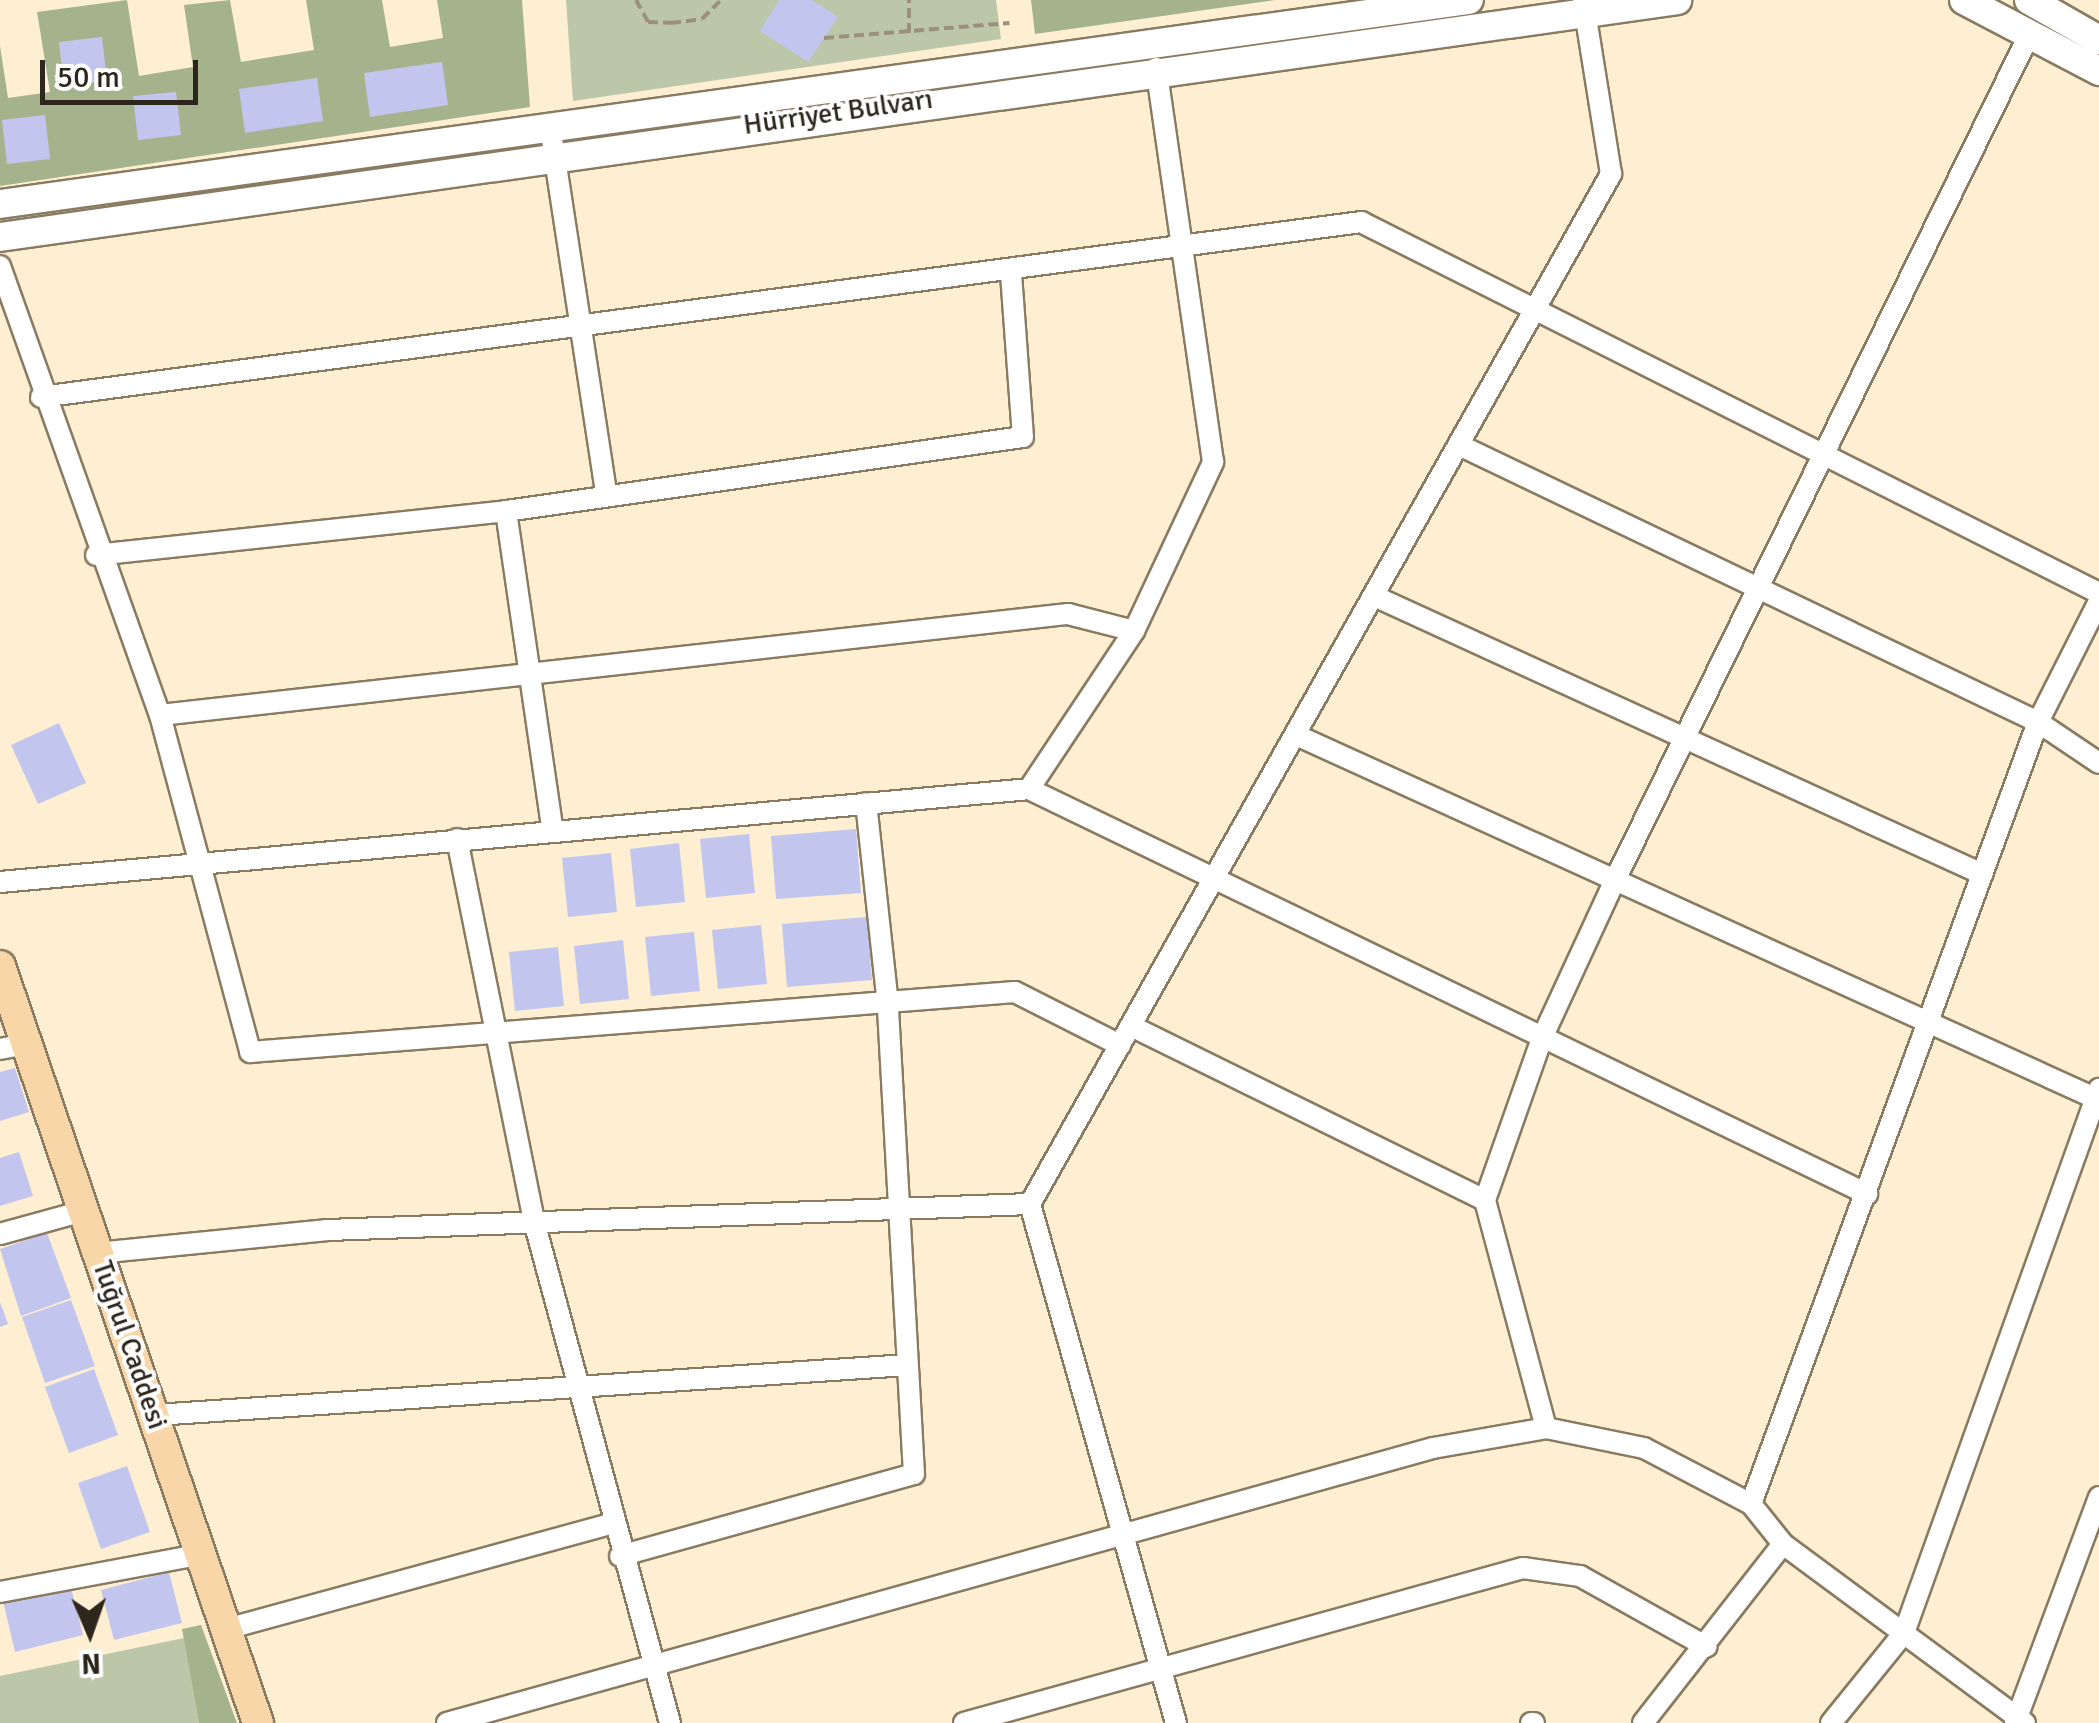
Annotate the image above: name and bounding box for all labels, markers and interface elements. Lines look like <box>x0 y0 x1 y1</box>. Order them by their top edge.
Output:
scale bar <box>45 40 202 102</box>
text: 50 m <box>57 59 120 96</box>
street label: Hürriyet Bulvarı <box>741 82 935 142</box>
street label: Tuğrul Caddesi <box>85 1256 175 1434</box>
north arrow <box>40 1583 140 1683</box>
text: N <box>81 1646 101 1680</box>

